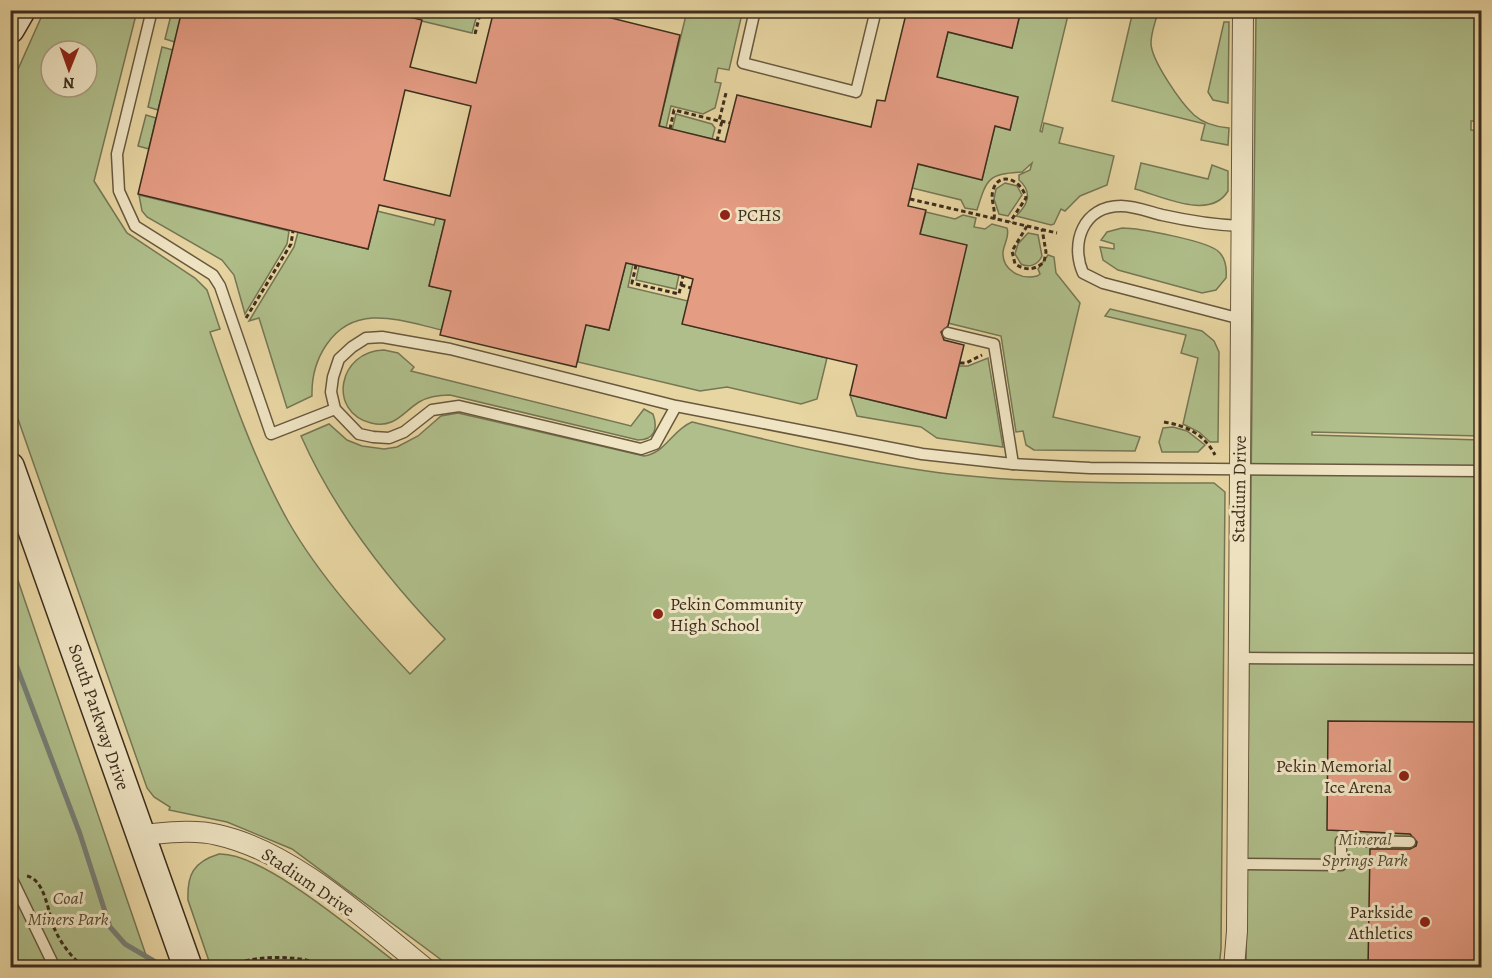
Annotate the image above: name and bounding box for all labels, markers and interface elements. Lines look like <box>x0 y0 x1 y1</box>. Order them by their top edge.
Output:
north arrow <box>39 39 99 99</box>
text: N <box>62 72 75 94</box>
place label: PCHS <box>737 203 781 227</box>
marker: PCHS <box>718 208 732 222</box>
street label: Stadium Drive <box>1226 435 1252 543</box>
place label: Pekin Community High School <box>670 592 804 637</box>
marker: Pekin Community High School <box>651 607 665 621</box>
street label: South Parkway Drive <box>63 641 135 793</box>
place label: Pekin Memorial Ice Arena <box>1276 754 1393 799</box>
marker: Pekin Memorial Ice Arena <box>1397 769 1411 783</box>
park label: Mineral Springs Park <box>1322 827 1408 872</box>
street label: Stadium Drive <box>257 842 359 922</box>
park label: Coal Miners Park <box>27 886 109 931</box>
place label: Parkside Athletics <box>1348 900 1413 945</box>
marker: Parkside Athletics <box>1418 915 1432 929</box>

